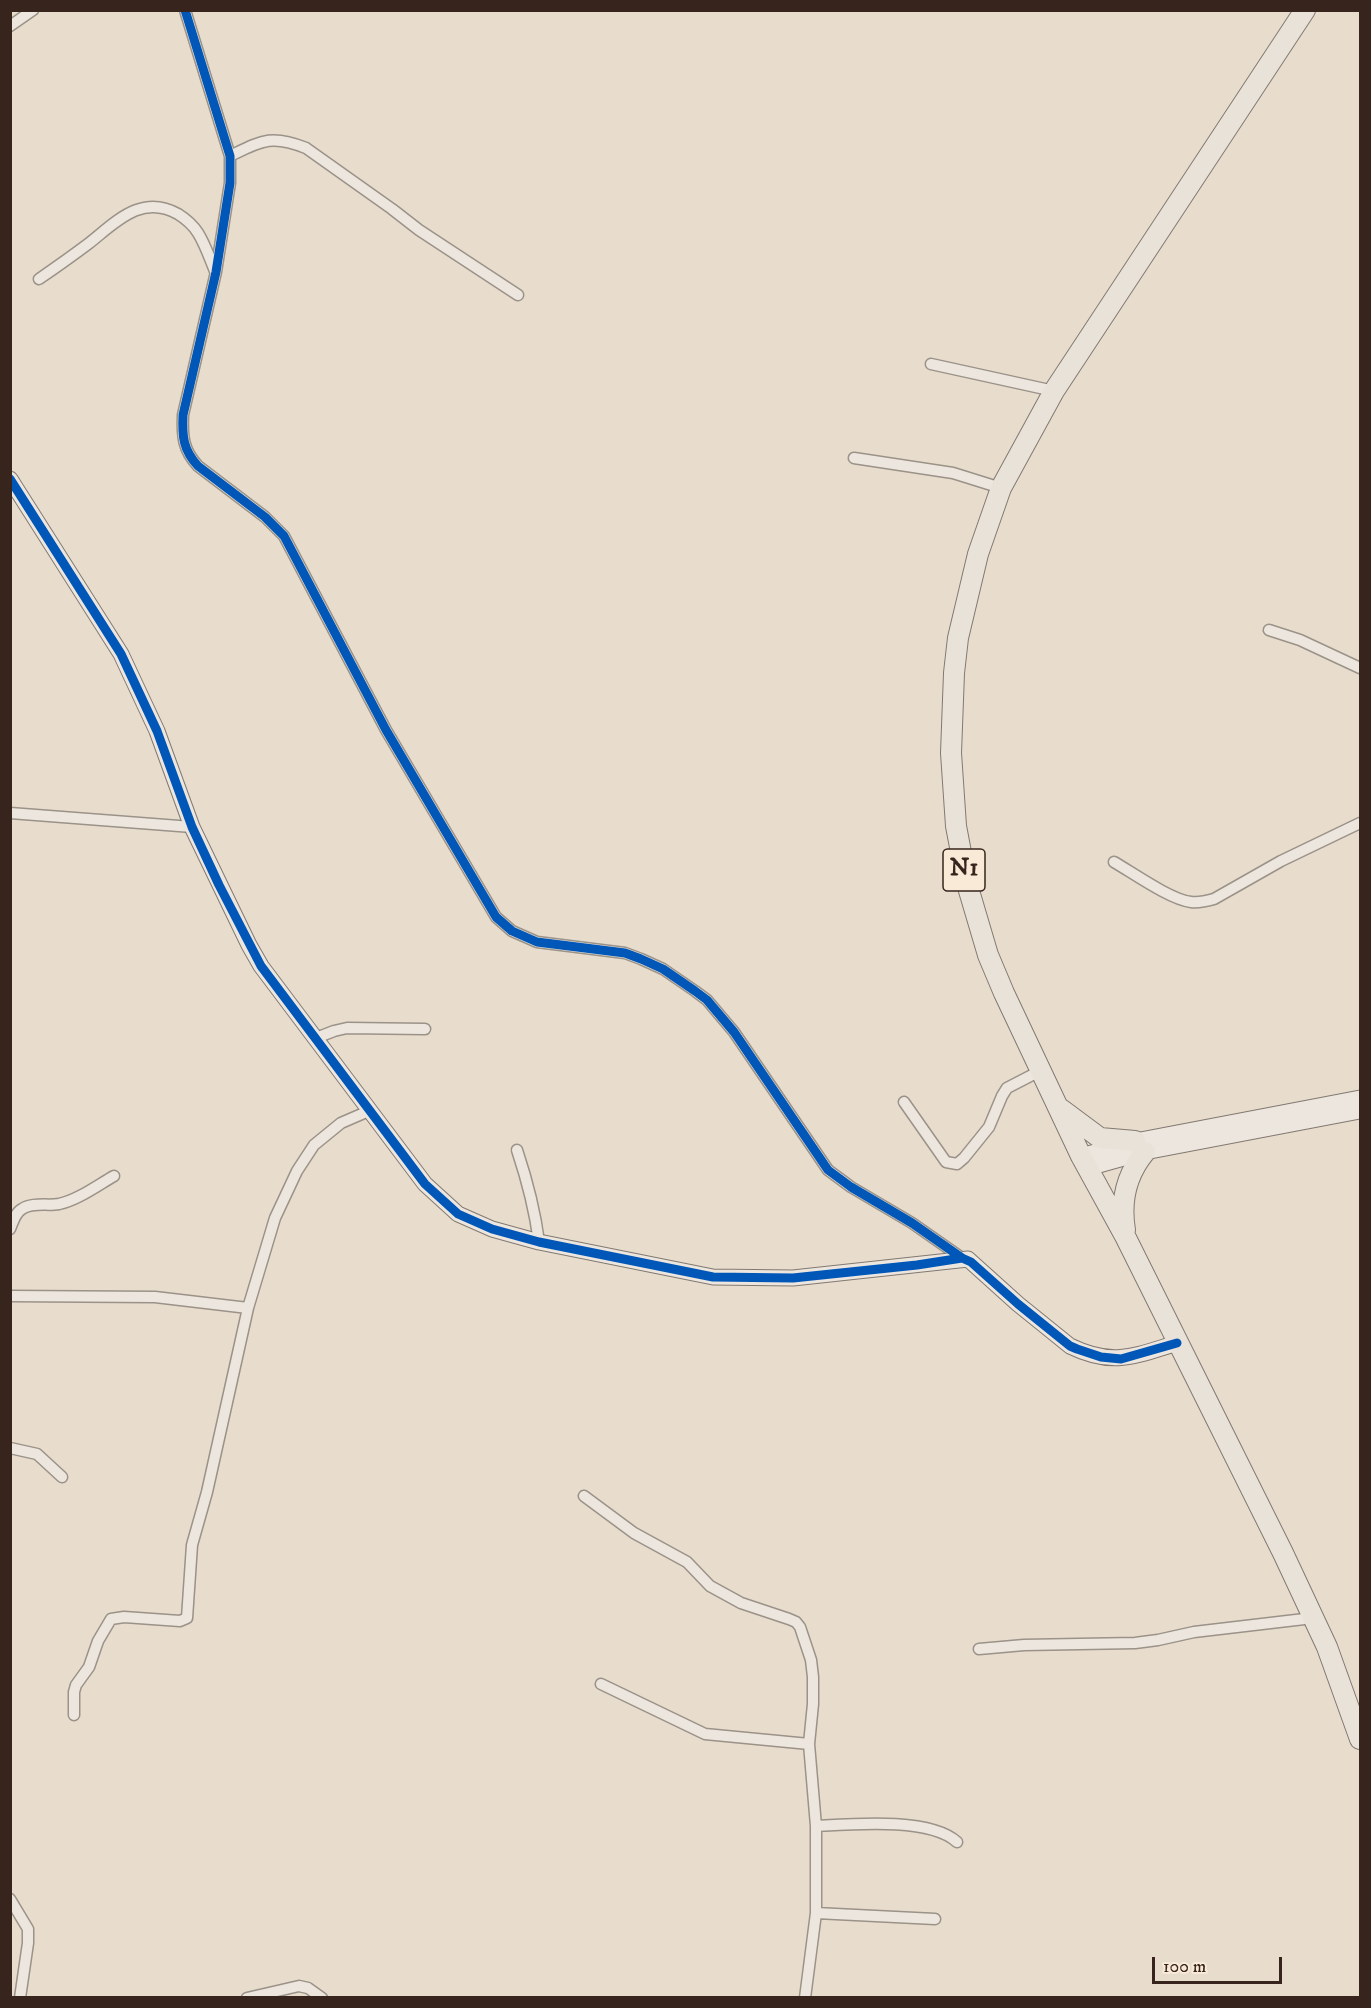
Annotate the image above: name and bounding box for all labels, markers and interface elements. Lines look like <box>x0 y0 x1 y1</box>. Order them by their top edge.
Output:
road number: N1 <box>943 849 985 891</box>
scale bar <box>1155 1945 1286 1983</box>
text: 100 m <box>1163 1956 1206 1978</box>

